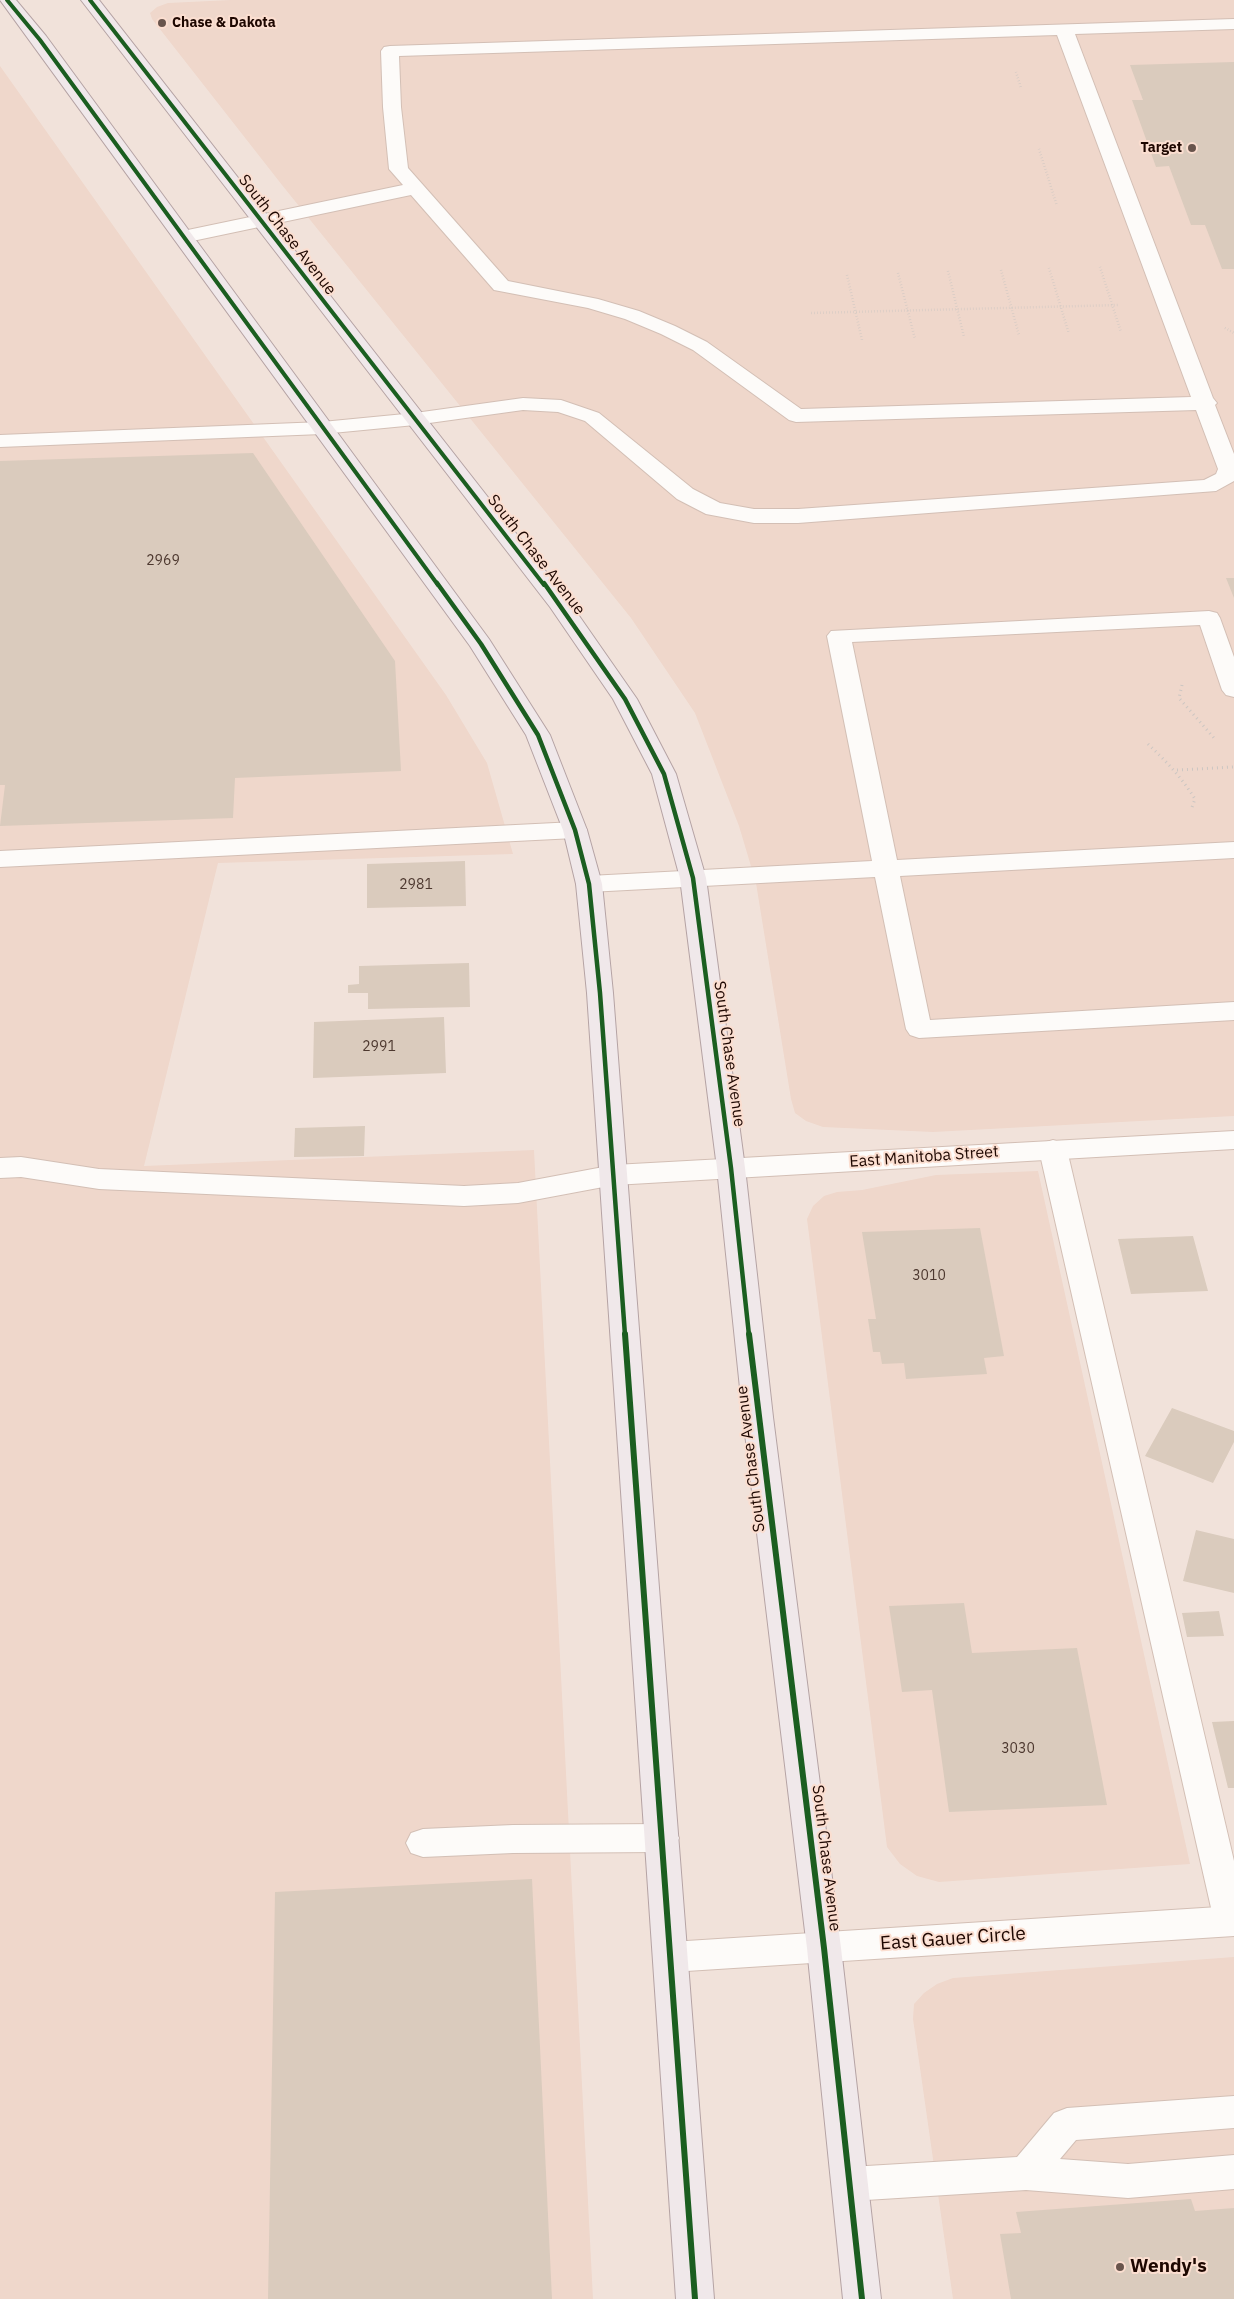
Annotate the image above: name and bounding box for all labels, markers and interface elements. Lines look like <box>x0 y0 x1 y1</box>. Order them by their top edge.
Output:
place label: Chase & Dakota <box>172 15 276 31</box>
marker: Chase & Dakota <box>156 17 168 29</box>
place label: Target <box>1141 140 1182 156</box>
marker: Target <box>1186 142 1198 154</box>
street label: South Chase Avenue <box>234 171 340 299</box>
street label: South Chase Avenue <box>483 491 589 619</box>
house number: 2969 <box>146 553 180 569</box>
house number: 2981 <box>399 877 433 893</box>
street label: South Chase Avenue <box>709 980 749 1128</box>
house number: 2991 <box>362 1039 396 1055</box>
street label: East Manitoba Street <box>849 1142 999 1172</box>
house number: 3010 <box>912 1268 946 1284</box>
street label: South Chase Avenue <box>733 1385 769 1533</box>
house number: 3030 <box>1001 1741 1035 1757</box>
street label: South Chase Avenue <box>808 1784 844 1932</box>
street label: East Gauer Circle <box>879 1923 1027 1955</box>
place label: Wendy's <box>1130 2256 1207 2278</box>
marker: Wendy's <box>1114 2261 1126 2273</box>

